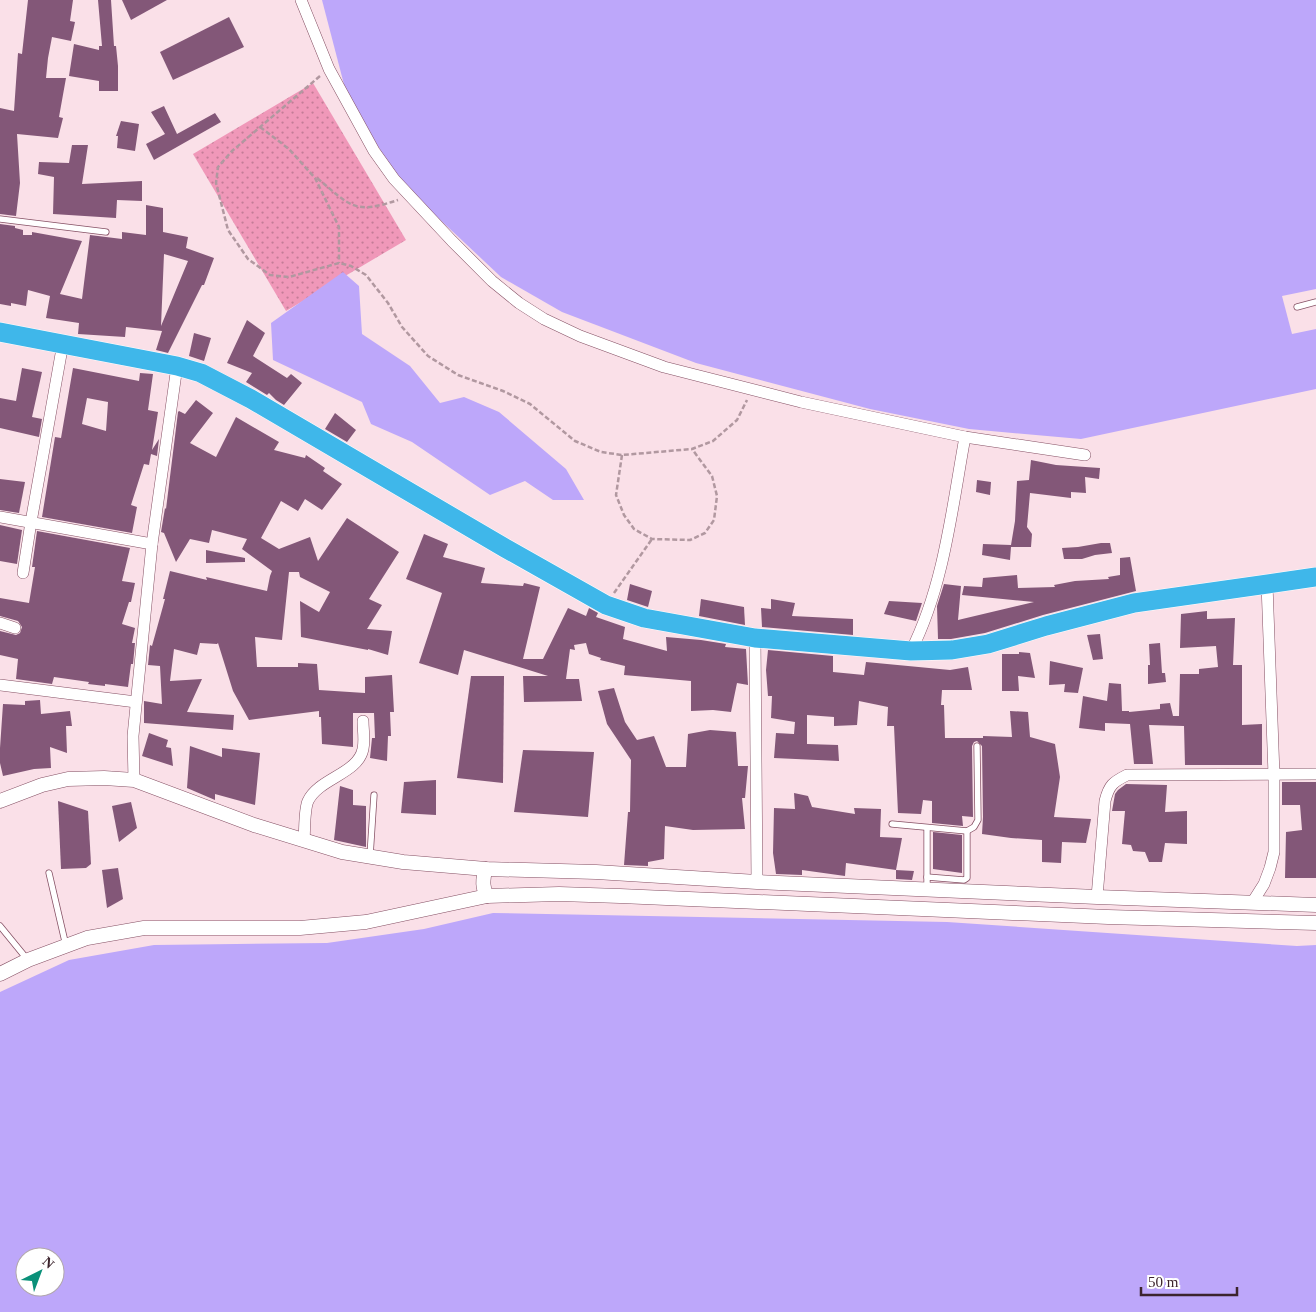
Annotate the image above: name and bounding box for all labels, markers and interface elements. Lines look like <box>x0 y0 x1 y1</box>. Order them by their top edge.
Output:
north arrow <box>15 1247 65 1297</box>
text: N <box>40 1254 57 1272</box>
scale bar <box>1141 1264 1237 1296</box>
text: 50 m <box>1148 1274 1179 1290</box>

